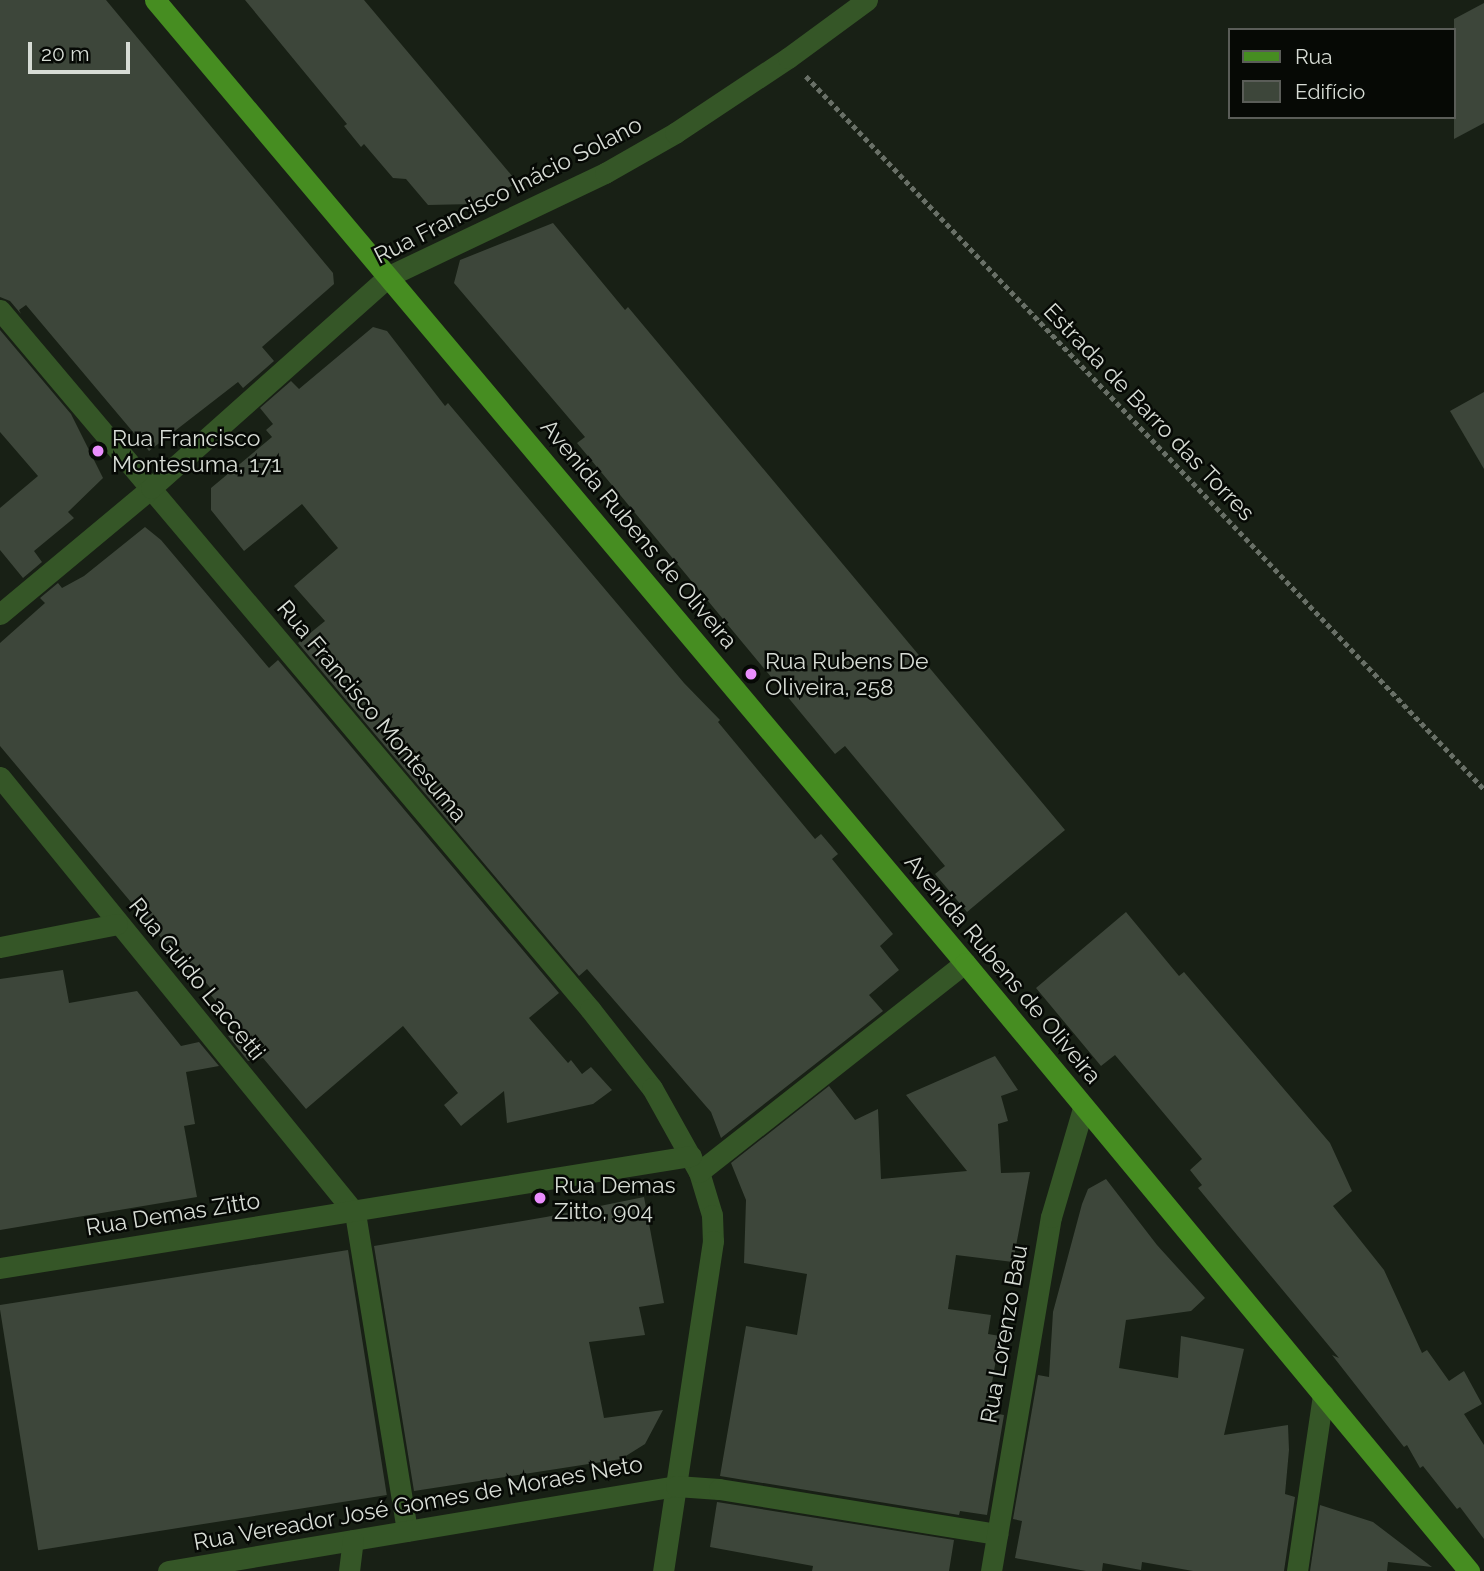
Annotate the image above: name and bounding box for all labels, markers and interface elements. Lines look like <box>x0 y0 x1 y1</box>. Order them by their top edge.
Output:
scale bar <box>32 28 133 72</box>
legend <box>1228 28 1456 119</box>
text: 20 m <box>41 41 89 66</box>
text: Rua <box>1295 44 1332 69</box>
text: Edifício <box>1295 79 1365 104</box>
street label: Rua Francisco Inácio Solano <box>370 110 646 270</box>
street label: Estrada de Barro das Torres <box>1038 297 1260 527</box>
street label: Avenida Rubens de Oliveira <box>535 414 743 654</box>
place label: Rua Francisco Montesuma, 171 <box>112 424 281 478</box>
marker: Rua Francisco Montesuma, 171 <box>90 443 106 459</box>
street label: Rua Francisco Montesuma <box>271 595 473 827</box>
place label: Rua Rubens De Oliveira, 258 <box>765 647 928 701</box>
marker: Rua Rubens De Oliveira, 258 <box>743 666 759 682</box>
street label: Avenida Rubens de Oliveira <box>899 849 1107 1089</box>
street label: Rua Guido Laccetti <box>123 892 271 1066</box>
place label: Rua Demas Zitto, 904 <box>554 1171 676 1225</box>
street label: Rua Demas Zitto <box>84 1187 262 1241</box>
marker: Rua Demas Zitto, 904 <box>532 1190 548 1206</box>
street label: Rua Lorenzo Bau <box>975 1243 1033 1425</box>
street label: Rua Vereador José Gomes de Moraes Neto <box>190 1450 646 1556</box>

